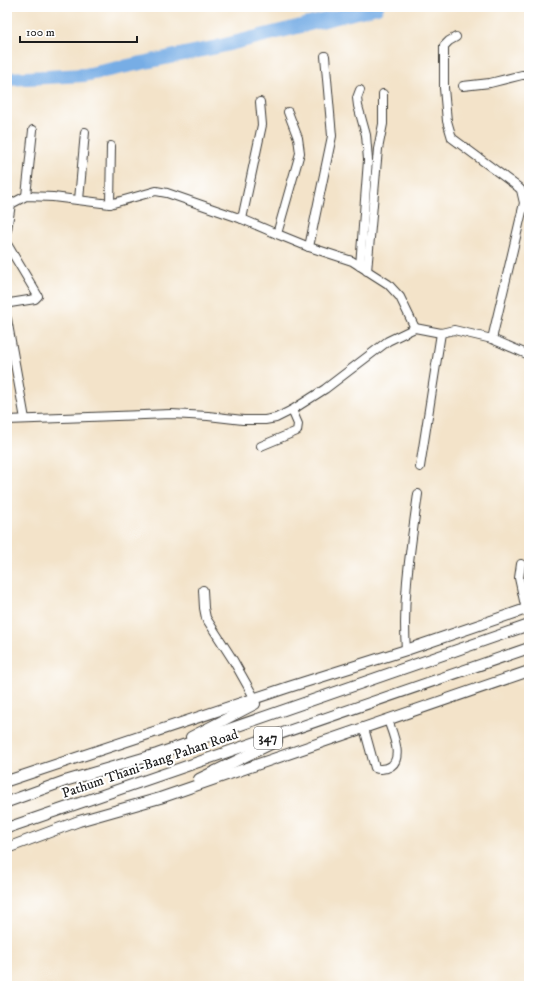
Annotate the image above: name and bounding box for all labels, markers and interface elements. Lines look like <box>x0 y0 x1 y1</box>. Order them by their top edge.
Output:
scale bar <box>20 18 137 44</box>
text: 100 m <box>26 25 55 40</box>
street label: Pathum Thani-Bang Pahan Road <box>60 725 241 803</box>
road number: 347 <box>254 727 282 749</box>

